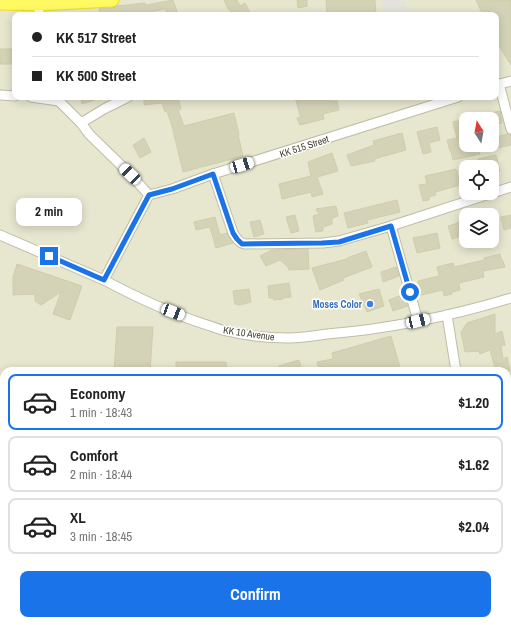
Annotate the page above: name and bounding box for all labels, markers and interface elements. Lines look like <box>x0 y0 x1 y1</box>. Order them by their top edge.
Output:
text: KK 517 Street <box>56 27 136 48</box>
text: KK 500 Street <box>56 65 136 86</box>
north arrow <box>459 112 499 152</box>
map controls <box>459 112 499 248</box>
street label: KK 515 Street <box>278 132 331 161</box>
car <box>229 156 255 174</box>
button: locate <box>459 160 499 200</box>
car <box>117 161 143 187</box>
callout: 2 min <box>16 198 82 226</box>
text: 2 min <box>35 203 63 220</box>
button: layers <box>459 208 499 248</box>
route end <box>40 247 58 265</box>
route start <box>401 283 419 301</box>
place label: Moses Color <box>313 298 363 311</box>
marker: Moses Color <box>365 299 375 309</box>
car <box>160 302 186 322</box>
car <box>405 312 431 330</box>
street label: KK 10 Avenue <box>222 323 276 344</box>
text: Economy <box>70 383 125 404</box>
icon: car <box>22 384 58 420</box>
text: $1.20 <box>458 392 489 413</box>
text: 1 min · 18:43 <box>70 404 132 421</box>
text: Comfort <box>70 445 118 466</box>
icon: car <box>22 446 58 482</box>
text: $1.62 <box>458 454 489 475</box>
text: 2 min · 18:44 <box>70 466 132 483</box>
text: XL <box>70 507 86 528</box>
icon: car <box>22 508 58 544</box>
text: $2.04 <box>458 516 489 537</box>
text: 3 min · 18:45 <box>70 528 132 545</box>
button: Confirm <box>20 571 491 617</box>

